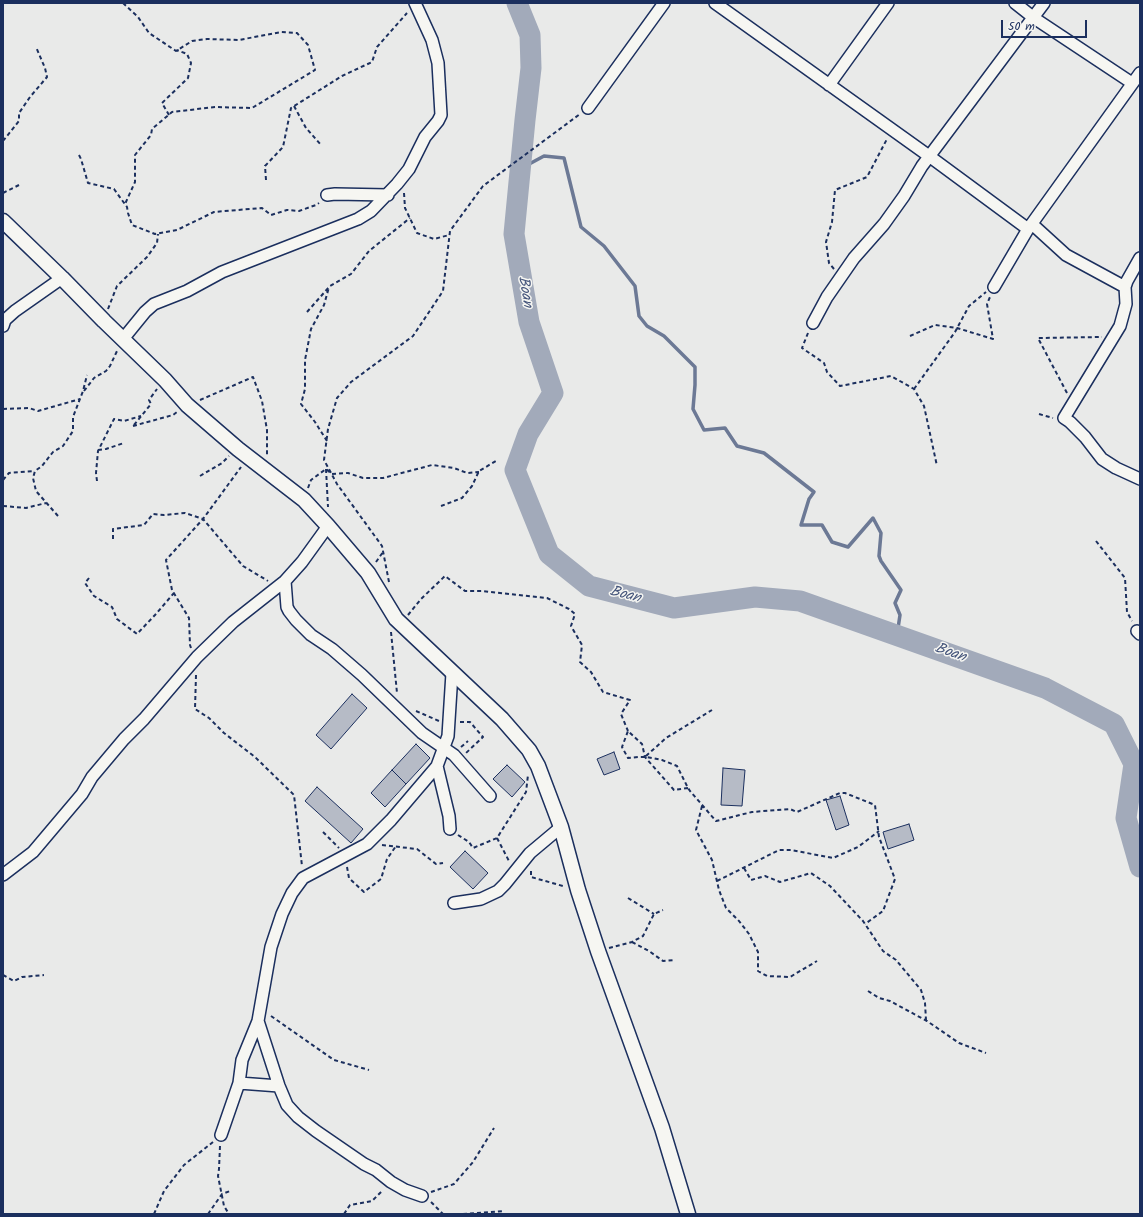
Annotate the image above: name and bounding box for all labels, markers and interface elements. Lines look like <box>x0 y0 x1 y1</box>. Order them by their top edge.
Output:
scale bar <box>1003 12 1089 38</box>
text: 50 m <box>1008 17 1035 36</box>
water label: Boan <box>513 275 535 309</box>
water label: Boan <box>608 583 642 609</box>
water label: Boan <box>932 640 968 668</box>

